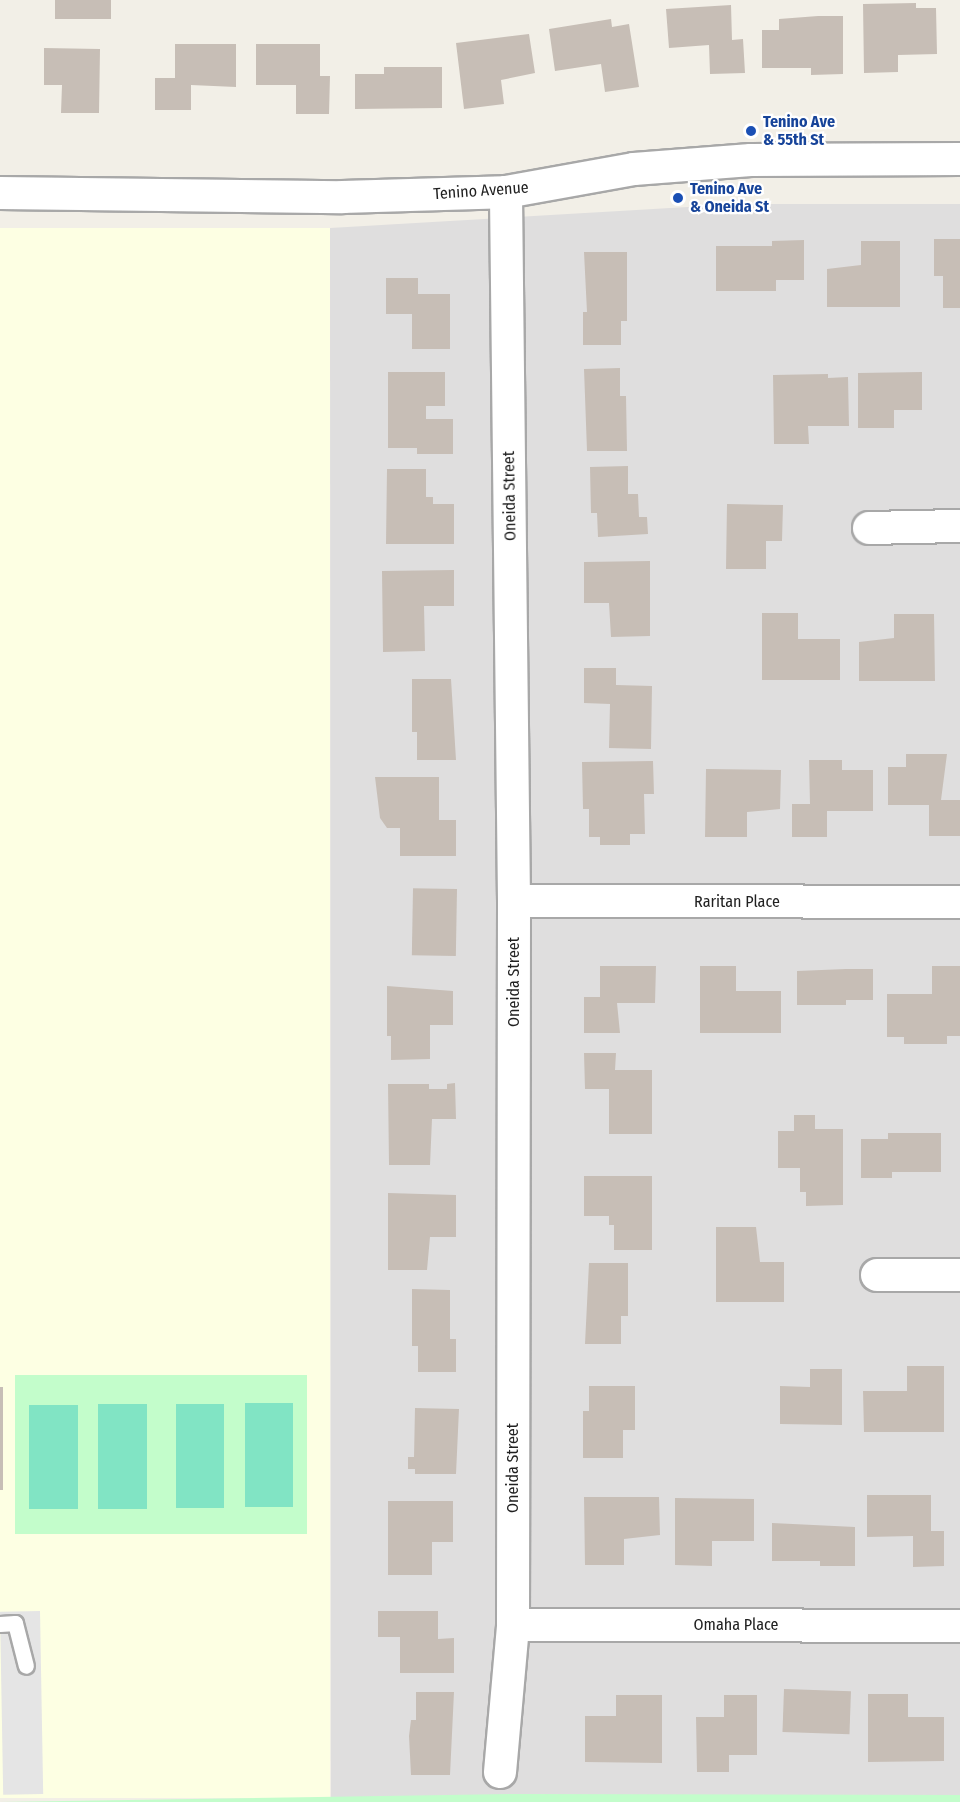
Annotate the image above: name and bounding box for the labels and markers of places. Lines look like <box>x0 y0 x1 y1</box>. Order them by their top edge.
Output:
place label: Tenino Ave & 55th St <box>763 112 835 150</box>
marker: Tenino Ave & 55th St <box>744 124 758 138</box>
place label: Tenino Ave & Oneida St <box>690 179 769 217</box>
marker: Tenino Ave & Oneida St <box>671 191 685 205</box>

